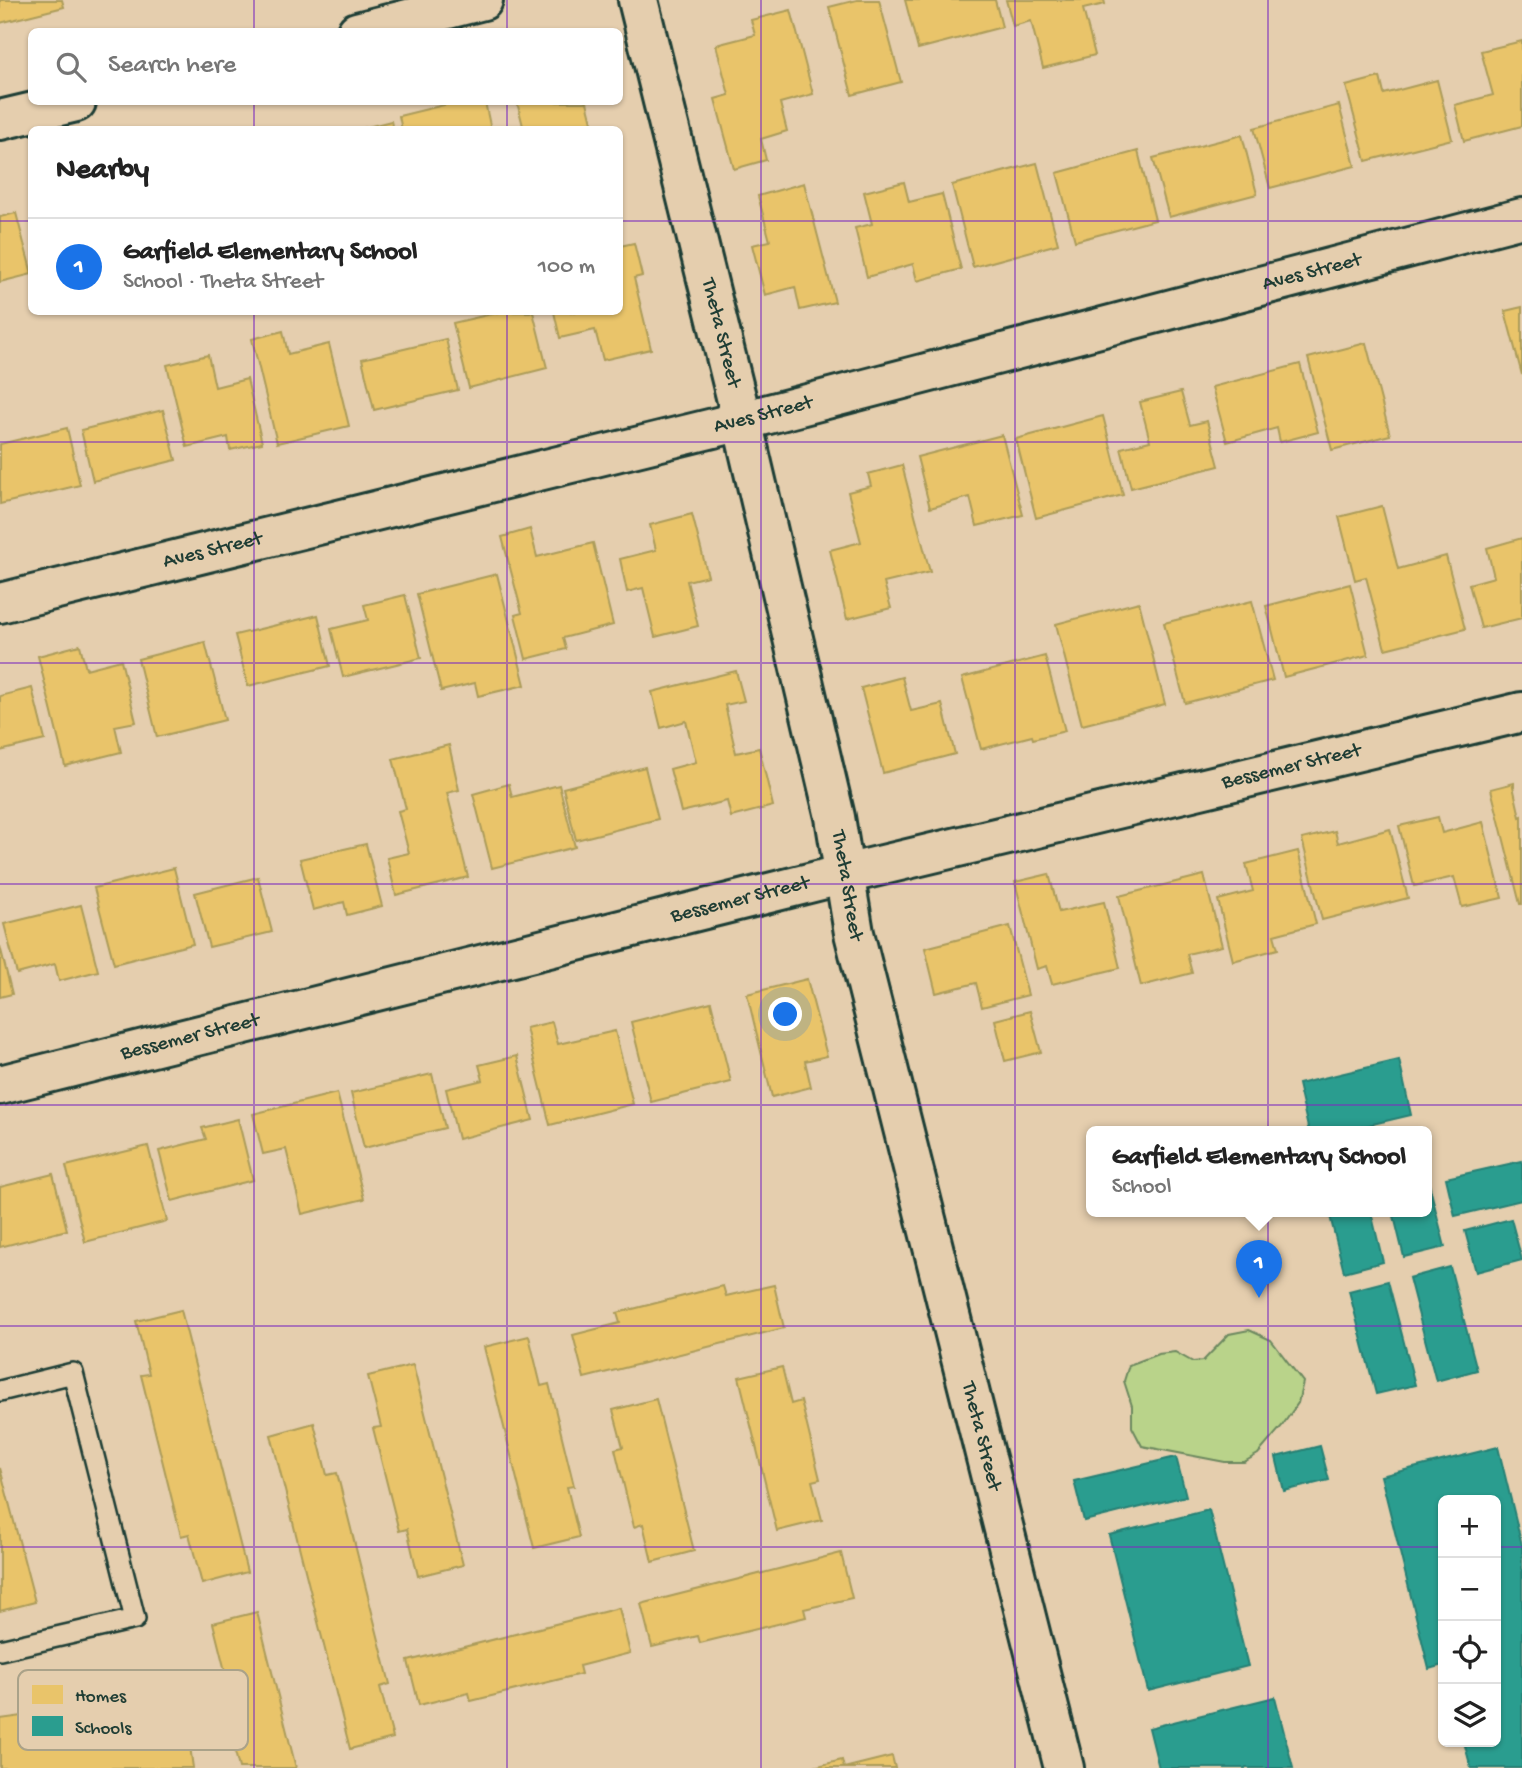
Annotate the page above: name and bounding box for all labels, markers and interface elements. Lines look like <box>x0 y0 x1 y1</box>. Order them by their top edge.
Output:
search box <box>28 28 623 105</box>
icon: search <box>52 48 90 86</box>
text: Search here <box>108 51 236 82</box>
text: Nearby <box>56 154 149 189</box>
text: Garfield Elementary School <box>123 238 418 269</box>
street label: Aves Street <box>1260 247 1367 297</box>
text: 1 <box>74 254 84 281</box>
text: 100 m <box>538 254 595 281</box>
text: School · Theta Street <box>123 269 323 296</box>
street label: Theta Street <box>695 275 746 392</box>
street label: Aves Street <box>711 390 818 440</box>
street label: Aves Street <box>161 526 267 575</box>
street label: Bessemer Street <box>1218 738 1366 796</box>
street label: Theta Street <box>825 828 869 946</box>
street label: Bessemer Street <box>667 870 815 930</box>
your location <box>768 997 802 1031</box>
street label: Bessemer Street <box>117 1008 264 1067</box>
popup <box>1086 1126 1432 1217</box>
text: Garfield Elementary School <box>1112 1143 1406 1174</box>
text: School <box>1112 1174 1172 1201</box>
pin: 1 <box>1236 1240 1282 1298</box>
street label: Theta Street <box>955 1378 1007 1496</box>
map controls <box>1438 1495 1501 1747</box>
button: + <box>1438 1495 1501 1558</box>
button: − <box>1438 1558 1501 1621</box>
button: locate <box>1438 1621 1501 1684</box>
legend <box>18 1670 248 1750</box>
button: layers <box>1438 1684 1501 1747</box>
text: Homes <box>75 1686 127 1709</box>
text: Schools <box>75 1718 132 1741</box>

